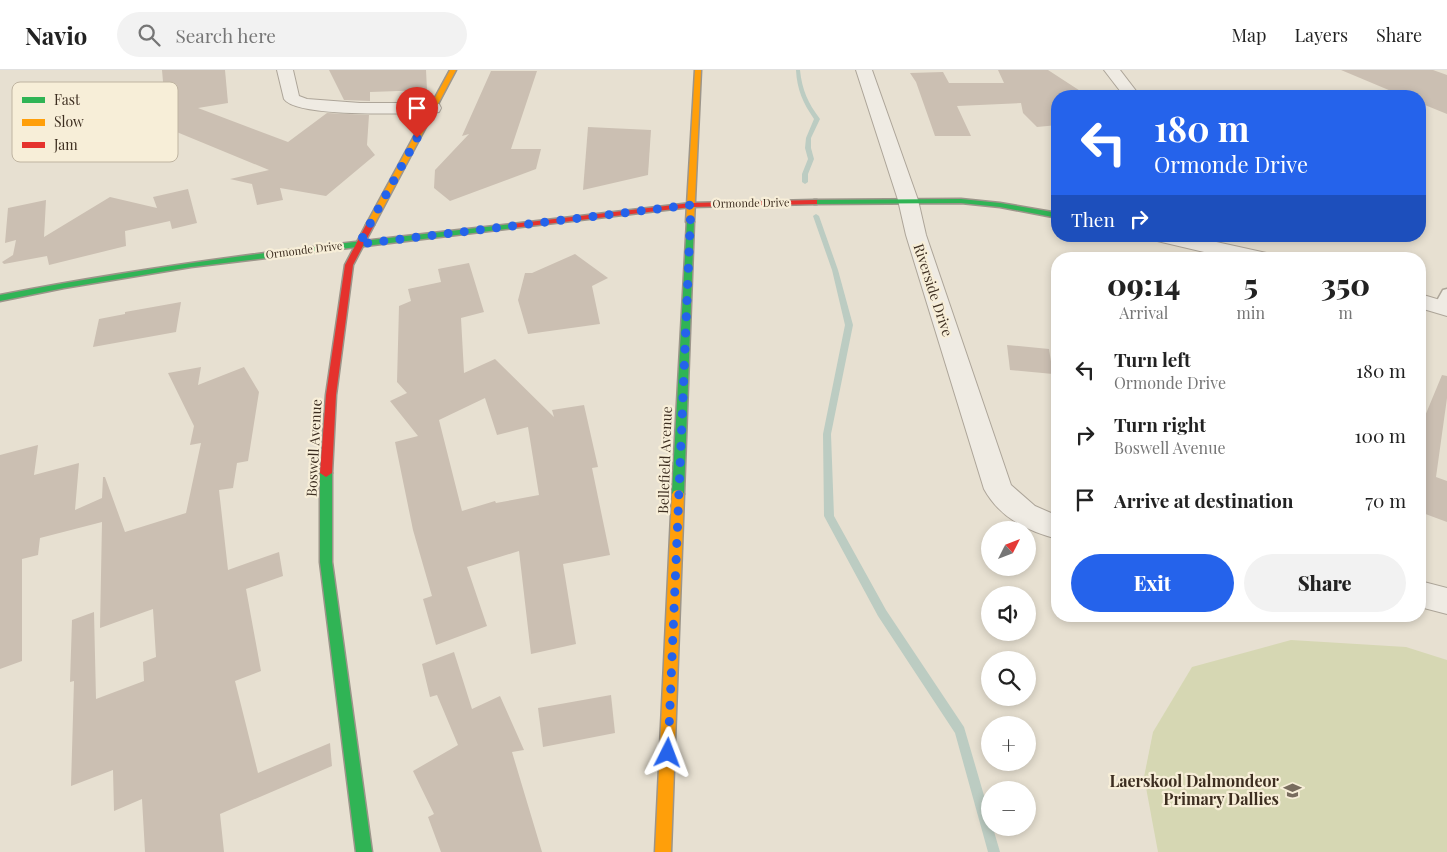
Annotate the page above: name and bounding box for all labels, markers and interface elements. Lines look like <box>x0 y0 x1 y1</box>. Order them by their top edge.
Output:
search box <box>117 12 467 57</box>
text: Navio <box>25 19 87 51</box>
icon: search <box>135 21 163 49</box>
text: Search here <box>175 22 276 48</box>
text: Map <box>1231 23 1266 47</box>
text: Layers <box>1294 23 1348 47</box>
text: Share <box>1376 23 1422 47</box>
legend <box>12 82 178 162</box>
pin <box>396 87 438 138</box>
text: Fast <box>54 90 81 109</box>
icon: arrive <box>403 94 431 122</box>
text: 180 m <box>1154 104 1249 151</box>
icon: left <box>1071 110 1136 175</box>
text: Slow <box>54 112 84 131</box>
text: Jam <box>53 135 78 154</box>
text: Ormonde Drive <box>1154 149 1308 179</box>
street label: Ormonde Drive <box>712 194 790 211</box>
icon: right <box>1125 205 1153 233</box>
text: Then <box>1071 206 1115 232</box>
street label: Ormonde Drive <box>265 237 344 262</box>
street label: Riverside Drive <box>910 241 957 339</box>
text: 09:14 <box>1107 264 1181 304</box>
text: 5 <box>1244 264 1258 304</box>
text: 350 <box>1321 264 1370 304</box>
text: Arrival <box>1119 302 1168 323</box>
text: min <box>1237 302 1265 323</box>
text: m <box>1338 302 1353 323</box>
text: Turn left <box>1114 346 1191 372</box>
icon: left <box>1071 356 1099 384</box>
text: 180 m <box>1356 357 1406 383</box>
text: Ormonde Drive <box>1114 372 1226 393</box>
street label: Boswell Avenue <box>301 399 326 497</box>
street label: Bellefield Avenue <box>653 406 676 514</box>
text: Turn right <box>1114 411 1206 437</box>
icon: right <box>1071 421 1099 449</box>
text: 100 m <box>1355 422 1406 448</box>
text: Boswell Avenue <box>1114 437 1226 458</box>
icon: arrive <box>1071 486 1099 514</box>
text: Arrive at destination <box>1114 487 1294 513</box>
text: 70 m <box>1365 487 1406 513</box>
north arrow <box>981 521 1036 576</box>
map controls <box>981 521 1036 836</box>
button: Exit <box>1071 554 1234 612</box>
button: Share <box>1244 554 1406 612</box>
button: sound <box>981 586 1036 641</box>
button: search <box>981 651 1036 706</box>
button: + <box>981 716 1036 771</box>
position arrow <box>641 726 693 778</box>
place label: Laerskool Dalmondeor Primary Dallies <box>1109 770 1280 809</box>
school or university icon: Laerskool Dalmondeor Primary Dallies <box>1283 780 1303 800</box>
button: − <box>981 781 1036 836</box>

